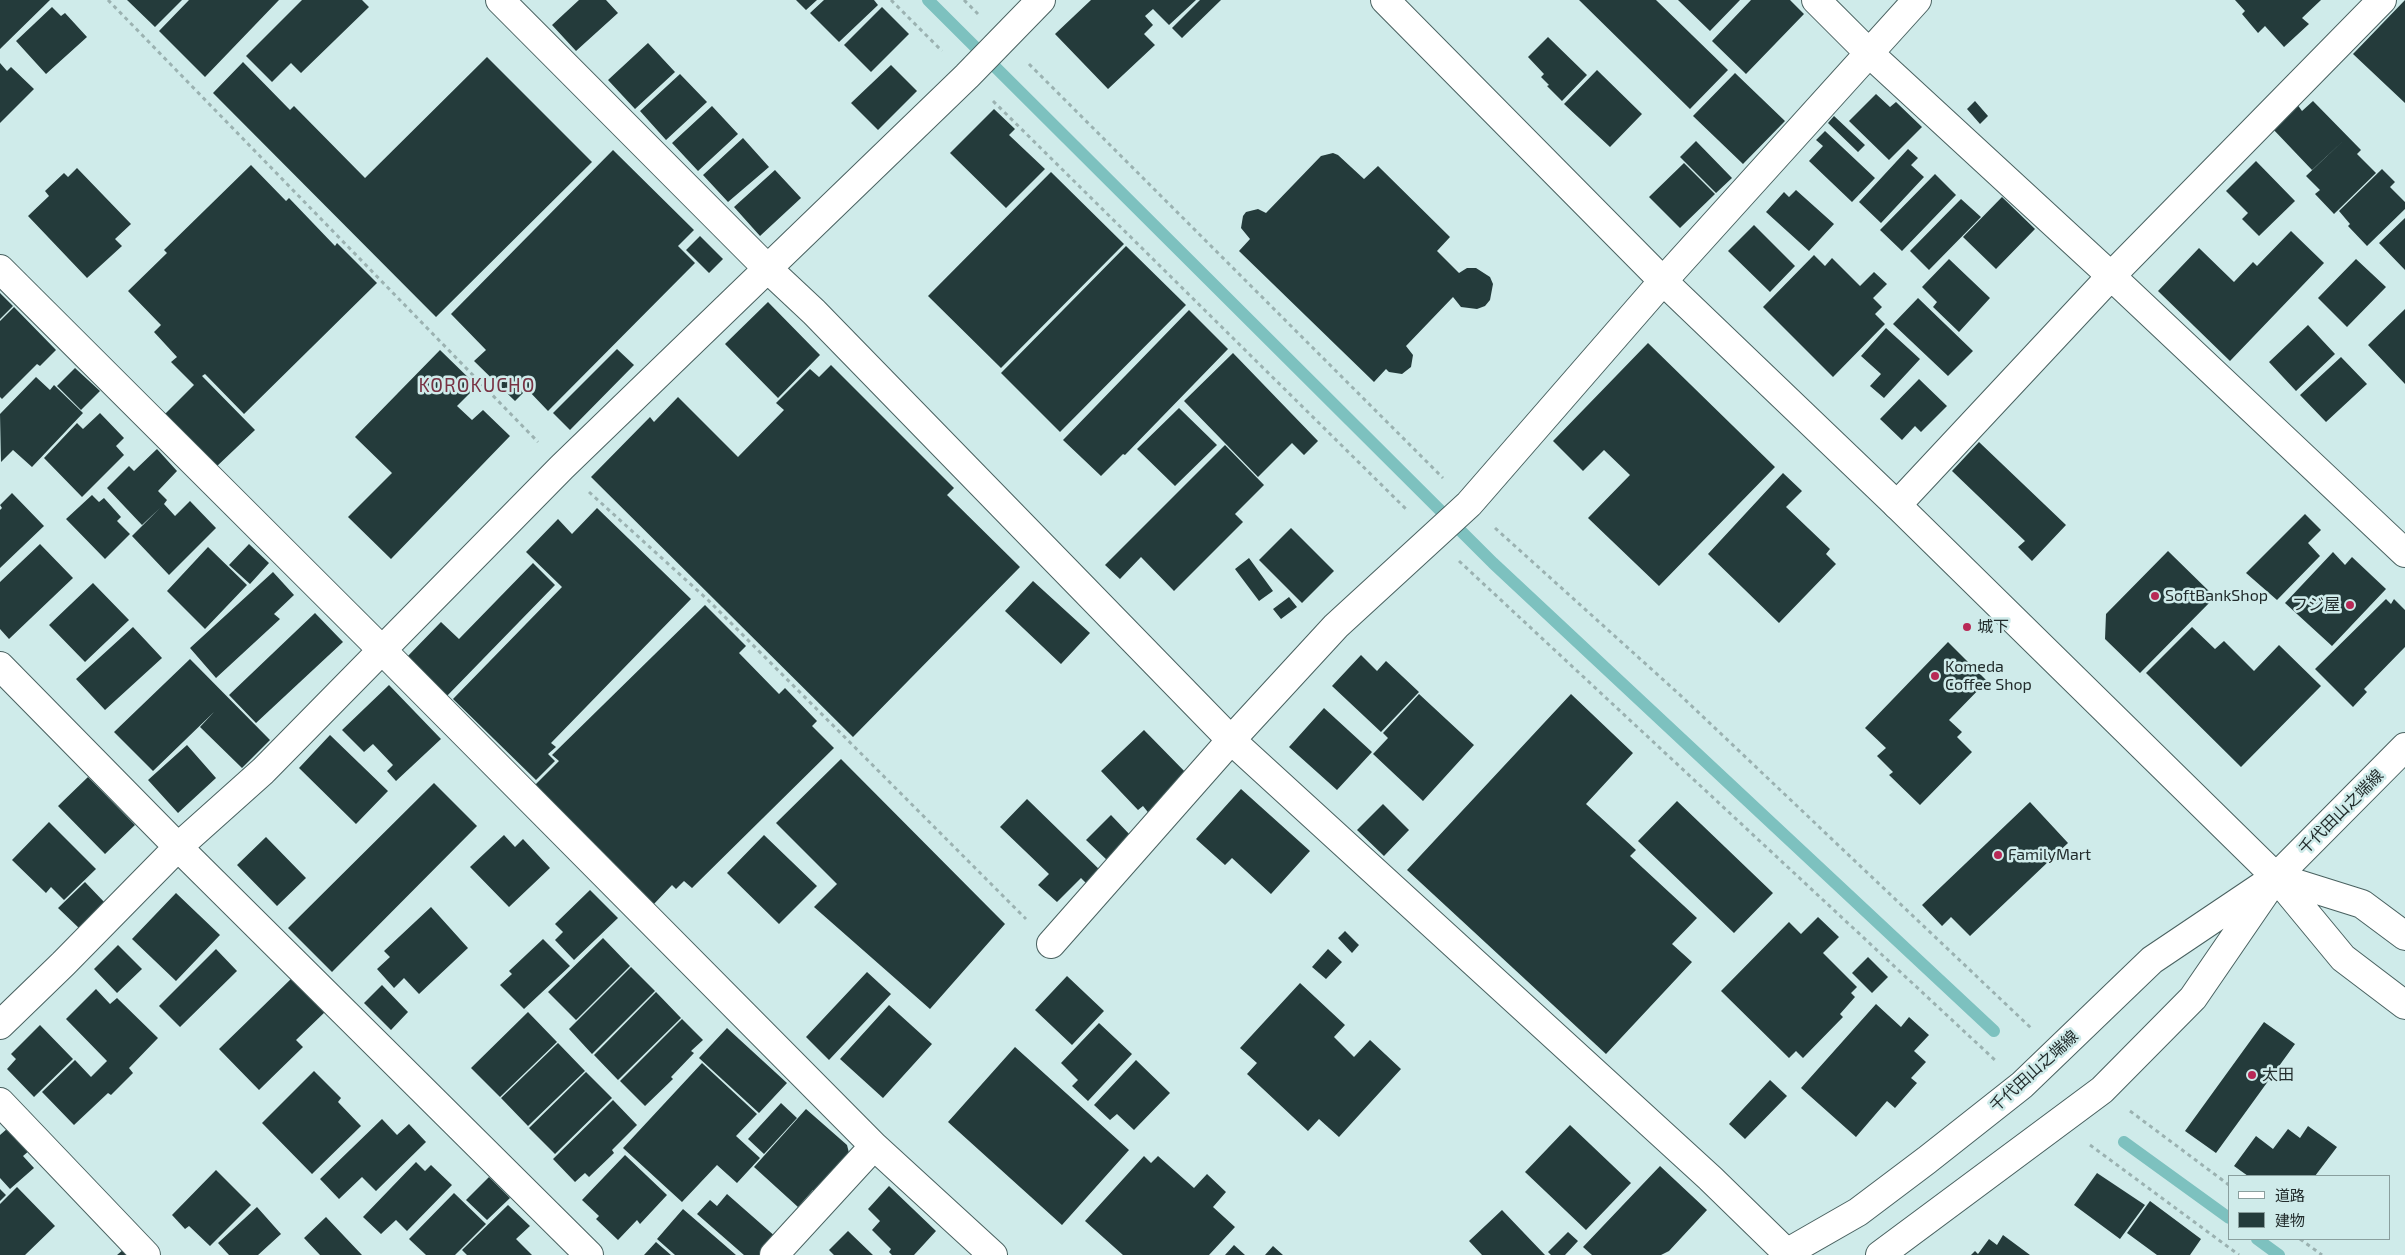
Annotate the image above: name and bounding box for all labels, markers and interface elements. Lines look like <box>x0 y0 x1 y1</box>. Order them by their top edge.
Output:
district label: KOROKUCHO <box>417 375 537 397</box>
place label: SoftBankShop <box>2165 586 2268 606</box>
marker: SoftBankShop <box>2149 590 2161 602</box>
place label: フジ屋 <box>2292 595 2340 615</box>
marker: フジ屋 <box>2344 599 2356 611</box>
place label: 城下 <box>1977 617 2009 637</box>
marker: 城下 <box>1961 621 1973 633</box>
place label: Komeda Coffee Shop <box>1945 657 2032 695</box>
marker: Komeda Coffee Shop <box>1929 670 1941 682</box>
street label: 千代田山之端線 <box>2295 766 2387 858</box>
place label: FamilyMart <box>2008 845 2091 865</box>
marker: FamilyMart <box>1992 849 2004 861</box>
street label: 千代田山之端線 <box>1986 1026 2082 1116</box>
place label: 太田 <box>2262 1065 2294 1085</box>
marker: 太田 <box>2246 1069 2258 1081</box>
legend <box>2228 1175 2390 1240</box>
text: 道路 <box>2275 1186 2305 1204</box>
text: 建物 <box>2275 1211 2305 1229</box>

